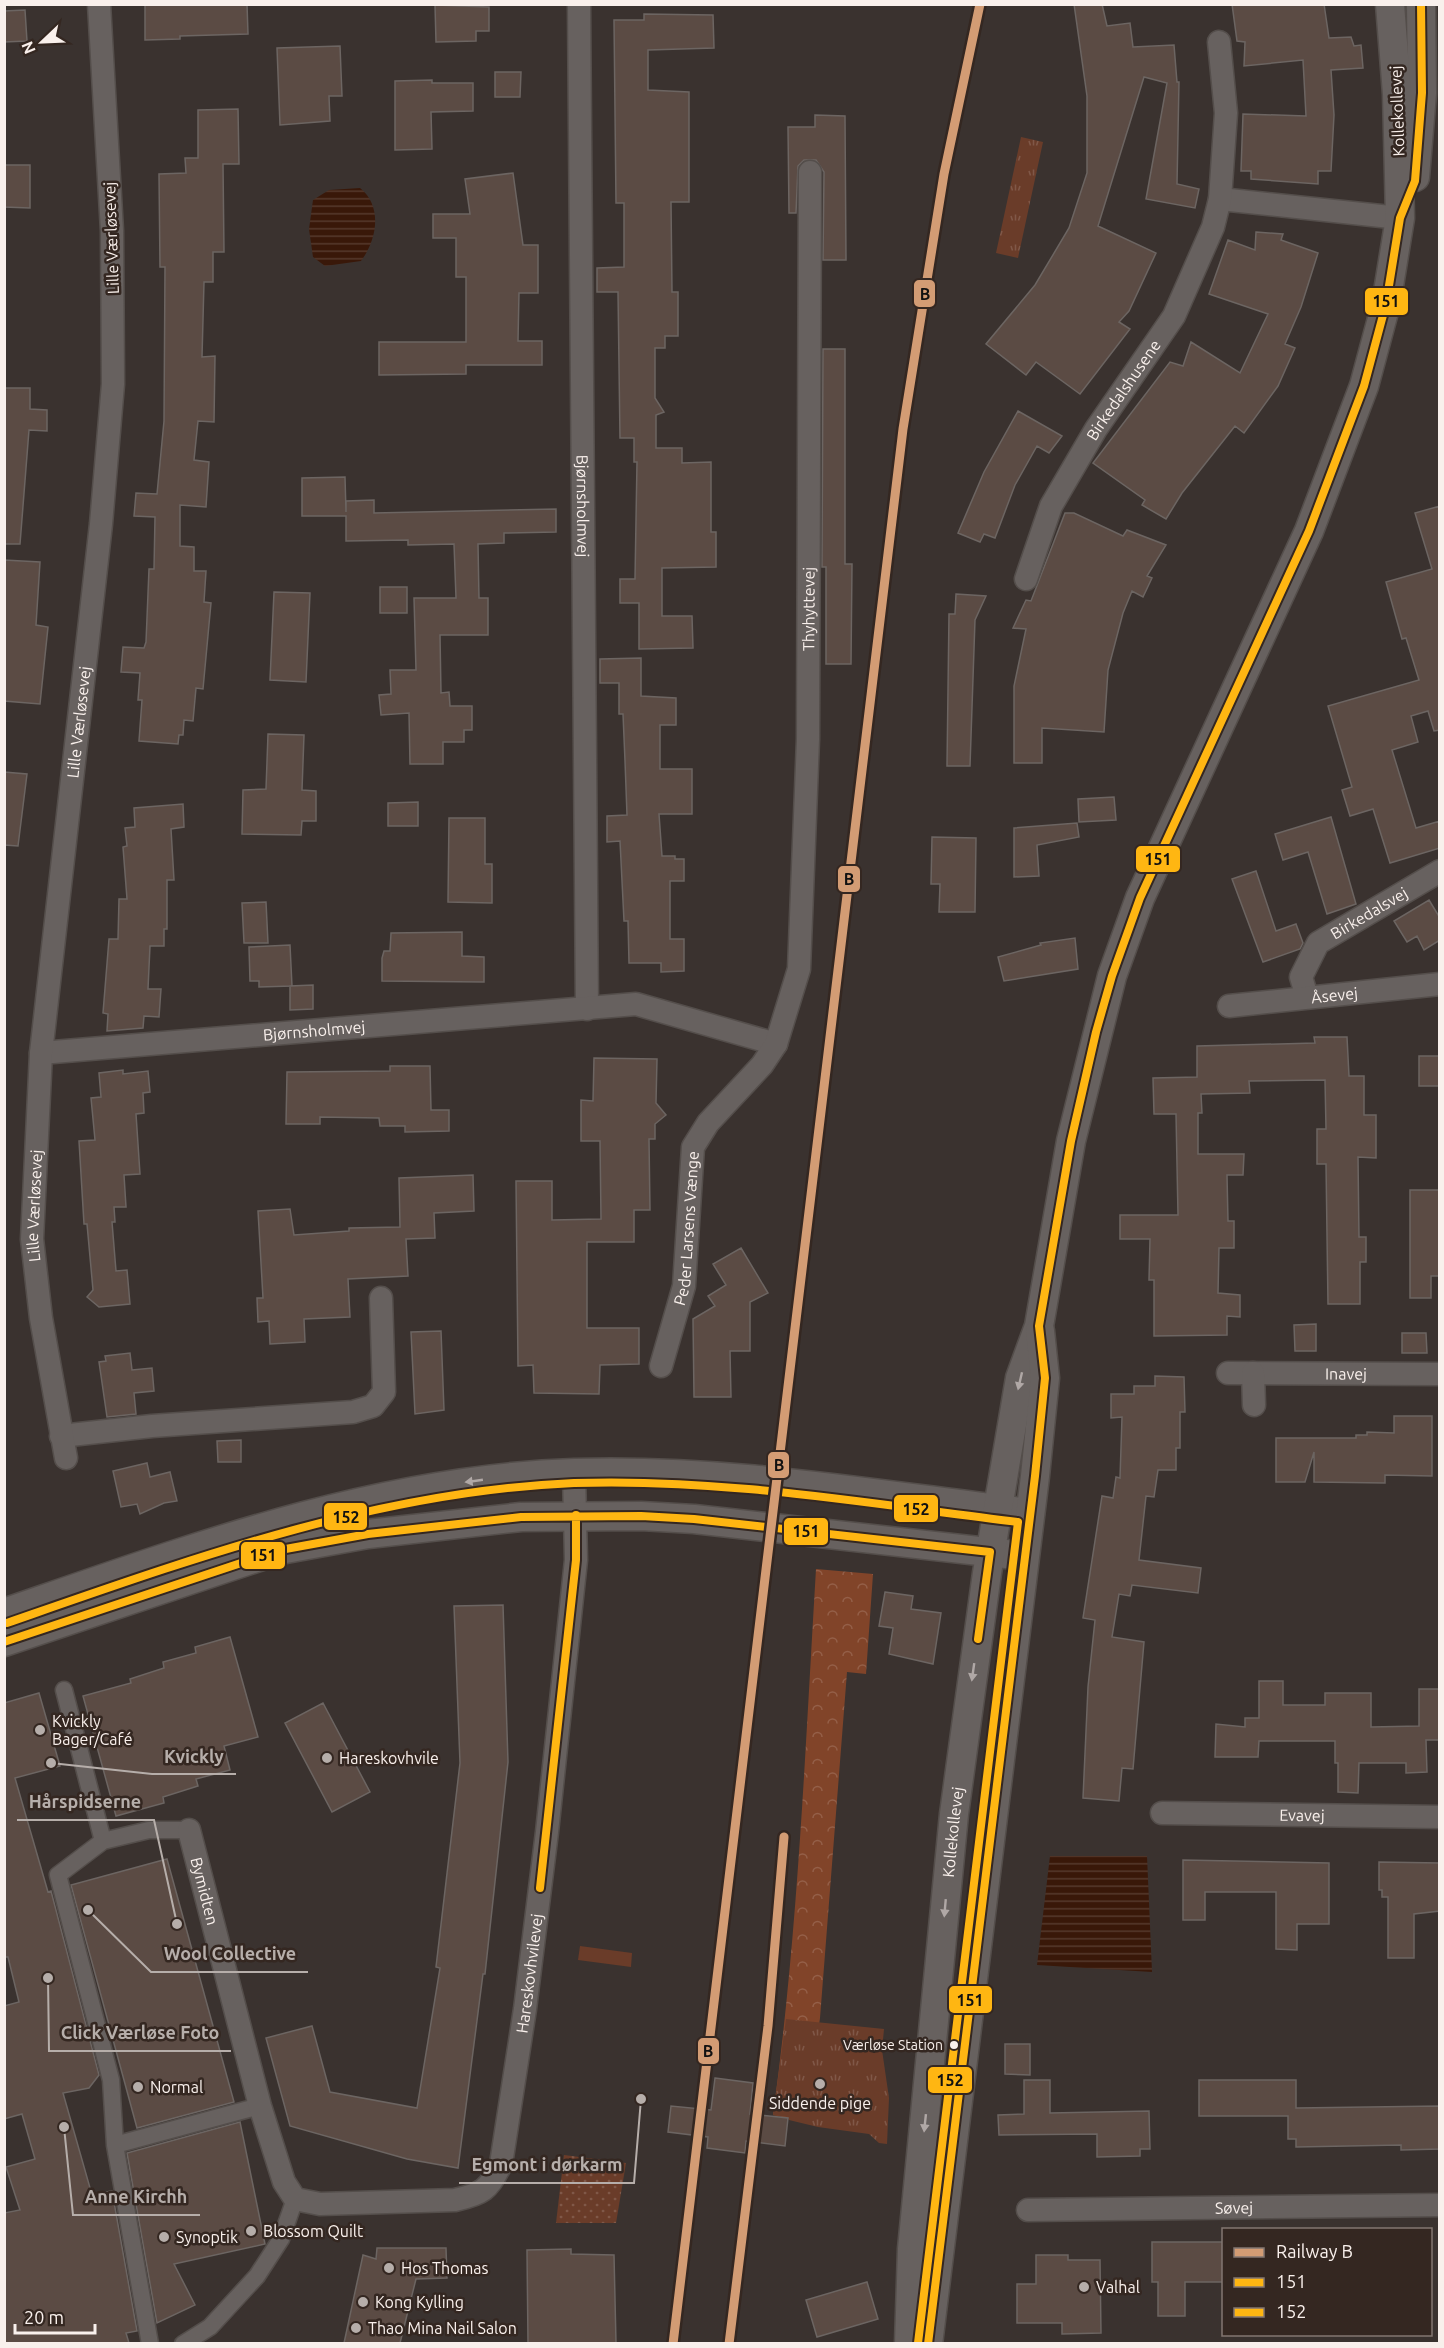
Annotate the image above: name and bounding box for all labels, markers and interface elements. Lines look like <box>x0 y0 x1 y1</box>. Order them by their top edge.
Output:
north arrow <box>12 12 72 72</box>
text: N <box>18 39 39 57</box>
street label: Kollekollevej <box>1386 65 1408 157</box>
street label: Lille Værløsevej <box>100 182 122 294</box>
line badge: B <box>913 279 936 308</box>
text: B <box>920 285 930 303</box>
line badge: 151 <box>1364 287 1409 316</box>
text: 151 <box>1372 292 1400 310</box>
street label: Birkedalshusene <box>1083 336 1164 443</box>
street label: Bjørnsholmvej <box>574 455 592 557</box>
street label: Thyhyttevej <box>799 567 818 651</box>
street label: Lille Værløsevej <box>63 665 94 779</box>
line badge: 151 <box>1135 845 1181 873</box>
text: 151 <box>1144 850 1172 868</box>
line badge: B <box>837 865 861 893</box>
text: B <box>844 870 854 888</box>
street label: Birkedalsvej <box>1327 883 1411 943</box>
street label: Åsevej <box>1310 984 1359 1006</box>
street label: Bjørnsholmvej <box>262 1017 366 1044</box>
street label: Lille Værløsevej <box>23 1149 45 1263</box>
street label: Peder Larsens Vænge <box>670 1150 702 1307</box>
street label: Inavej <box>1325 1364 1367 1383</box>
one-way arrow <box>1014 1372 1024 1390</box>
line badge: B <box>767 1451 790 1479</box>
text: B <box>774 1456 784 1474</box>
one-way arrow <box>464 1477 483 1486</box>
line badge: 152 <box>893 1494 939 1523</box>
text: 152 <box>902 1500 930 1518</box>
line badge: 152 <box>323 1502 368 1531</box>
text: 152 <box>332 1508 360 1526</box>
line badge: 151 <box>783 1517 829 1546</box>
text: 151 <box>792 1522 820 1540</box>
line badge: 151 <box>240 1541 286 1570</box>
text: 151 <box>249 1546 277 1564</box>
one-way arrow <box>969 1663 978 1682</box>
place label: Kvickly Bager/Café <box>52 1712 132 1748</box>
marker: Kvickly Bager/Café <box>33 1723 47 1737</box>
callout: Kvickly <box>152 1738 236 1774</box>
text: Kvickly <box>164 1746 224 1766</box>
place label: Hareskovhvile <box>339 1749 439 1767</box>
marker: Hareskovhvile <box>320 1751 334 1765</box>
callout: Hårspidserne <box>17 1784 154 1820</box>
street label: Kollekollevej <box>939 1786 967 1878</box>
text: Hårspidserne <box>29 1791 141 1811</box>
street label: Evavej <box>1279 1806 1325 1824</box>
street label: Bymidten <box>187 1855 222 1927</box>
one-way arrow <box>940 1898 950 1917</box>
street label: Hareskovhvilevej <box>512 1913 546 2035</box>
callout: Wool Collective <box>151 1936 308 1972</box>
text: Wool Collective <box>164 1943 296 1963</box>
line badge: 151 <box>948 1985 993 2014</box>
text: 151 <box>956 1991 984 2009</box>
callout: Click Værløse Foto <box>49 2015 231 2051</box>
text: Click Værløse Foto <box>61 2022 219 2042</box>
line badge: B <box>697 2037 720 2065</box>
place label: Værløse Station <box>843 2037 943 2053</box>
marker: Værløse Station <box>948 2039 960 2051</box>
text: B <box>703 2042 713 2060</box>
line badge: 152 <box>927 2066 973 2094</box>
text: 152 <box>936 2071 964 2089</box>
marker: Siddende pige <box>813 2077 827 2091</box>
place label: Normal <box>150 2078 203 2096</box>
marker: Normal <box>131 2080 145 2094</box>
place label: Siddende pige <box>769 2094 871 2112</box>
one-way arrow <box>920 2113 930 2132</box>
callout: Egmont i dørkarm <box>459 2147 634 2183</box>
text: Egmont i dørkarm <box>472 2154 622 2174</box>
callout: Anne Kirchh <box>73 2179 200 2215</box>
text: Anne Kirchh <box>85 2186 187 2206</box>
street label: Søvej <box>1215 2198 1253 2217</box>
place label: Blossom Quilt <box>263 2222 364 2240</box>
marker: Blossom Quilt <box>244 2224 258 2238</box>
place label: Synoptik <box>176 2228 238 2246</box>
legend <box>1222 2228 1432 2336</box>
marker: Synoptik <box>157 2230 171 2244</box>
text: Railway B <box>1276 2241 1353 2261</box>
place label: Hos Thomas <box>401 2259 489 2277</box>
marker: Hos Thomas <box>382 2261 396 2275</box>
text: 151 <box>1276 2271 1306 2291</box>
place label: Valhal <box>1096 2278 1140 2296</box>
marker: Valhal <box>1077 2280 1091 2294</box>
place label: Kong Kylling <box>375 2293 464 2311</box>
marker: Kong Kylling <box>356 2295 370 2309</box>
scale bar <box>15 2297 94 2335</box>
text: 152 <box>1276 2301 1306 2321</box>
text: 20 m <box>24 2307 64 2327</box>
place label: Thao Mina Nail Salon <box>368 2319 517 2337</box>
marker: Thao Mina Nail Salon <box>349 2321 363 2335</box>

